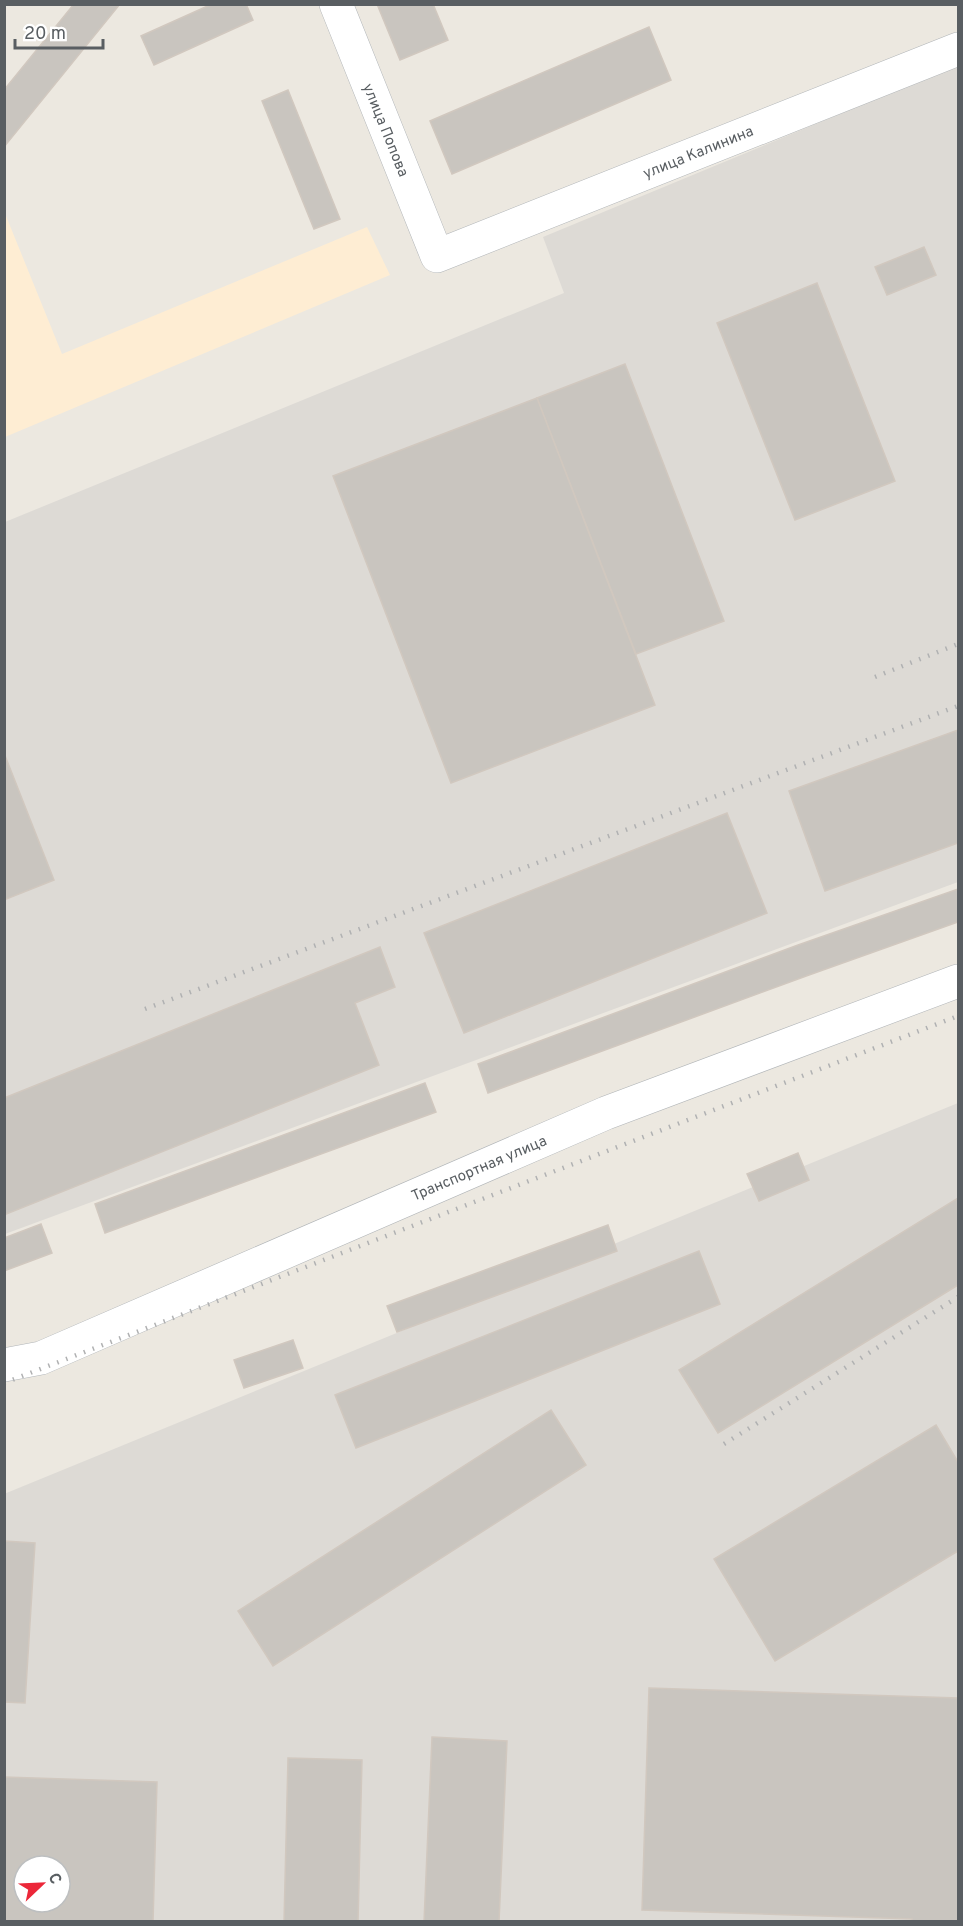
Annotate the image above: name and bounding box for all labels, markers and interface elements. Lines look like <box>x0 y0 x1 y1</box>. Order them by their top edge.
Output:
scale bar <box>15 12 104 50</box>
text: 20 m <box>24 23 66 46</box>
street label: улица Попова <box>357 81 412 180</box>
street label: улица Калинина <box>641 123 757 184</box>
street label: Транспортная улица <box>409 1132 550 1206</box>
north arrow <box>12 1854 72 1914</box>
text: С <box>43 1870 65 1888</box>

